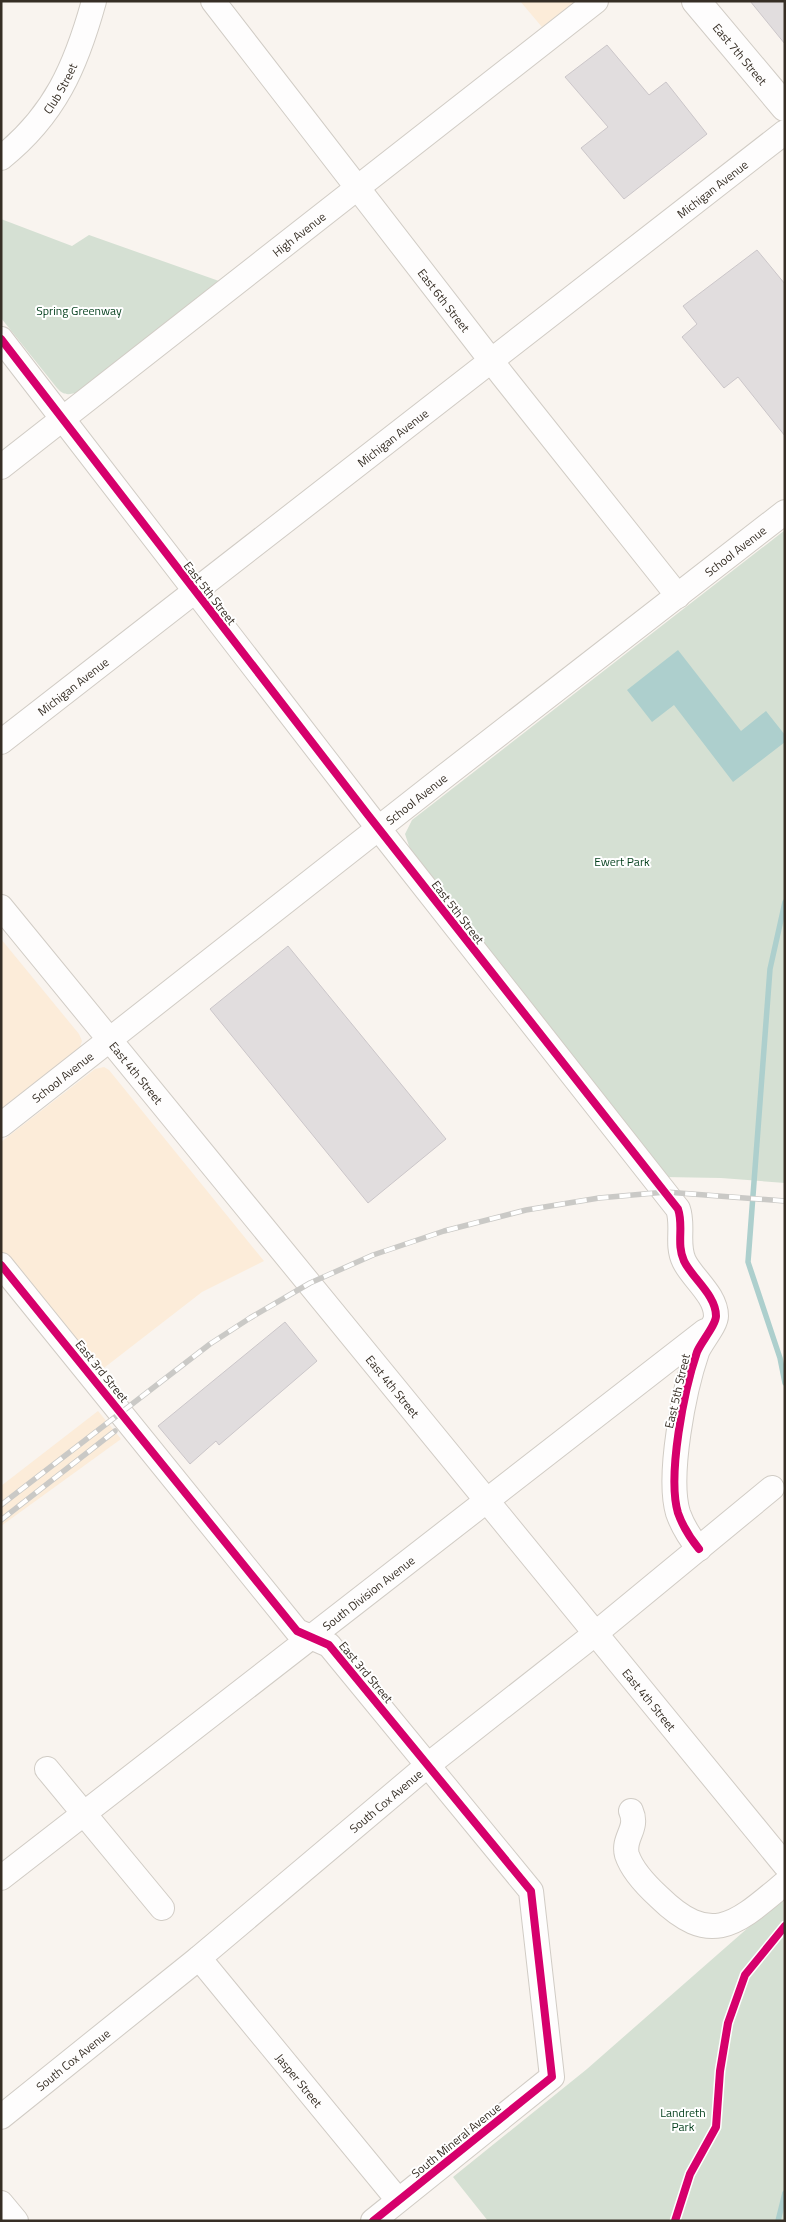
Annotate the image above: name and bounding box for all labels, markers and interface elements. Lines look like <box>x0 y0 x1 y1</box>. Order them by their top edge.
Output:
street label: East 7th Street <box>709 19 773 90</box>
street label: Club Street <box>38 59 82 117</box>
street label: Michigan Avenue <box>672 155 752 223</box>
street label: High Avenue <box>268 207 329 261</box>
street label: East 6th Street <box>413 264 476 337</box>
park label: Spring Greenway <box>36 301 122 320</box>
street label: Michigan Avenue <box>353 404 432 471</box>
street label: School Avenue <box>700 521 770 581</box>
street label: East 5th Street <box>179 557 241 629</box>
street label: Michigan Avenue <box>33 652 113 720</box>
street label: School Avenue <box>381 768 451 829</box>
park label: Ewert Park <box>594 852 650 871</box>
street label: East 5th Street <box>427 876 489 948</box>
street label: East 4th Street <box>105 1037 168 1109</box>
street label: School Avenue <box>27 1047 97 1107</box>
street label: East 3rd Street <box>71 1336 134 1407</box>
street label: East 4th Street <box>362 1351 425 1422</box>
street label: East 5th Street <box>659 1351 695 1430</box>
street label: South Division Avenue <box>318 1551 418 1635</box>
street label: East 3rd Street <box>334 1637 398 1708</box>
street label: East 4th Street <box>618 1664 681 1736</box>
street label: South Cox Avenue <box>345 1764 426 1837</box>
street label: South Cox Avenue <box>31 2024 114 2095</box>
street label: Jasper Street <box>271 2049 328 2112</box>
street label: South Mineral Avenue <box>407 2098 505 2182</box>
park label: Landreth Park <box>660 2103 706 2136</box>

